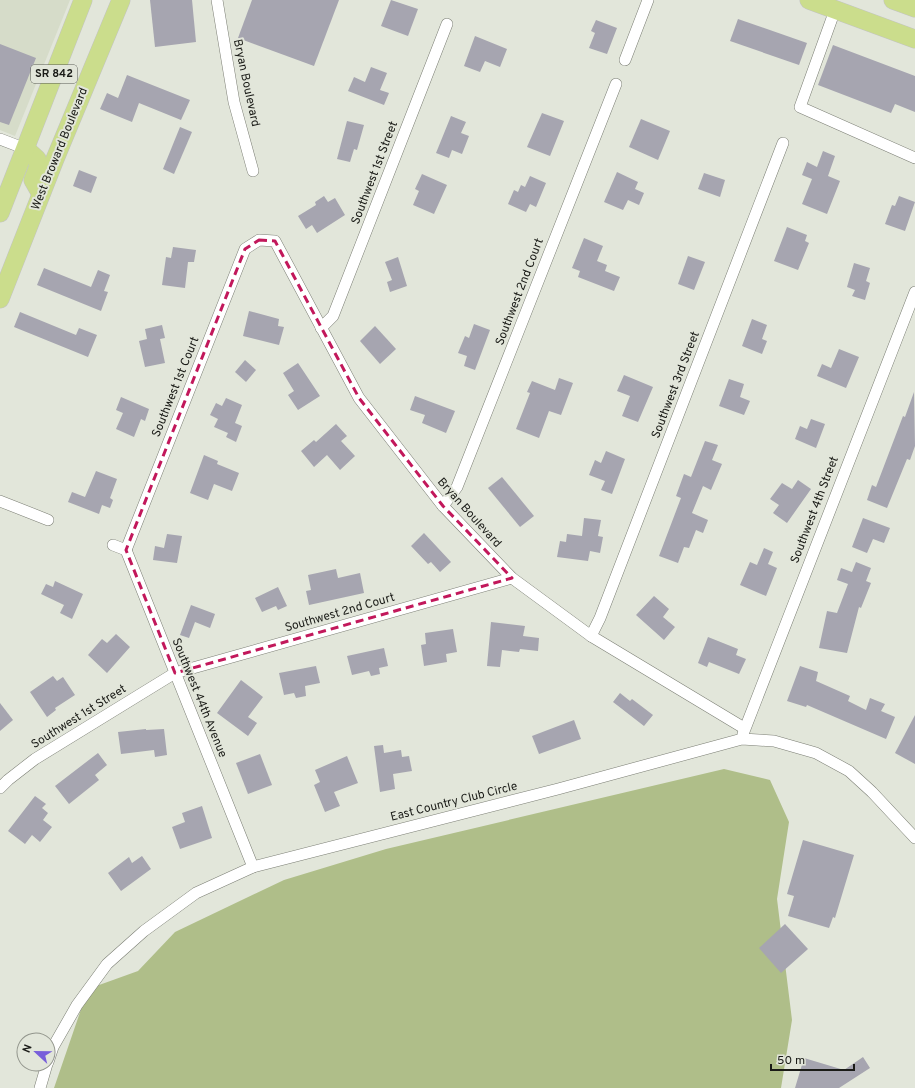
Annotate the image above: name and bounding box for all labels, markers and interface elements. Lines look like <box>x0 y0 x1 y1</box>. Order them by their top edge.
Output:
street label: Bryan Boulevard <box>229 38 263 128</box>
road number: SR 842 <box>31 65 77 83</box>
street label: West Broward Boulevard <box>28 85 92 213</box>
street label: Southwest 1st Street <box>348 119 402 227</box>
street label: Southwest 2nd Court <box>492 236 548 348</box>
street label: Southwest 3rd Street <box>648 329 704 441</box>
street label: Southwest 1st Court <box>149 334 203 440</box>
street label: Southwest 4th Street <box>787 454 843 566</box>
street label: Bryan Boulevard <box>433 475 505 551</box>
street label: Southwest 2nd Court <box>283 590 397 636</box>
street label: Southwest 44th Avenue <box>168 636 230 760</box>
street label: Southwest 1st Street <box>28 681 130 753</box>
street label: East Country Club Circle <box>389 778 519 826</box>
north arrow <box>16 1032 56 1072</box>
text: N <box>20 1042 36 1055</box>
scale bar <box>771 1046 854 1072</box>
text: 50 m <box>777 1053 805 1069</box>

